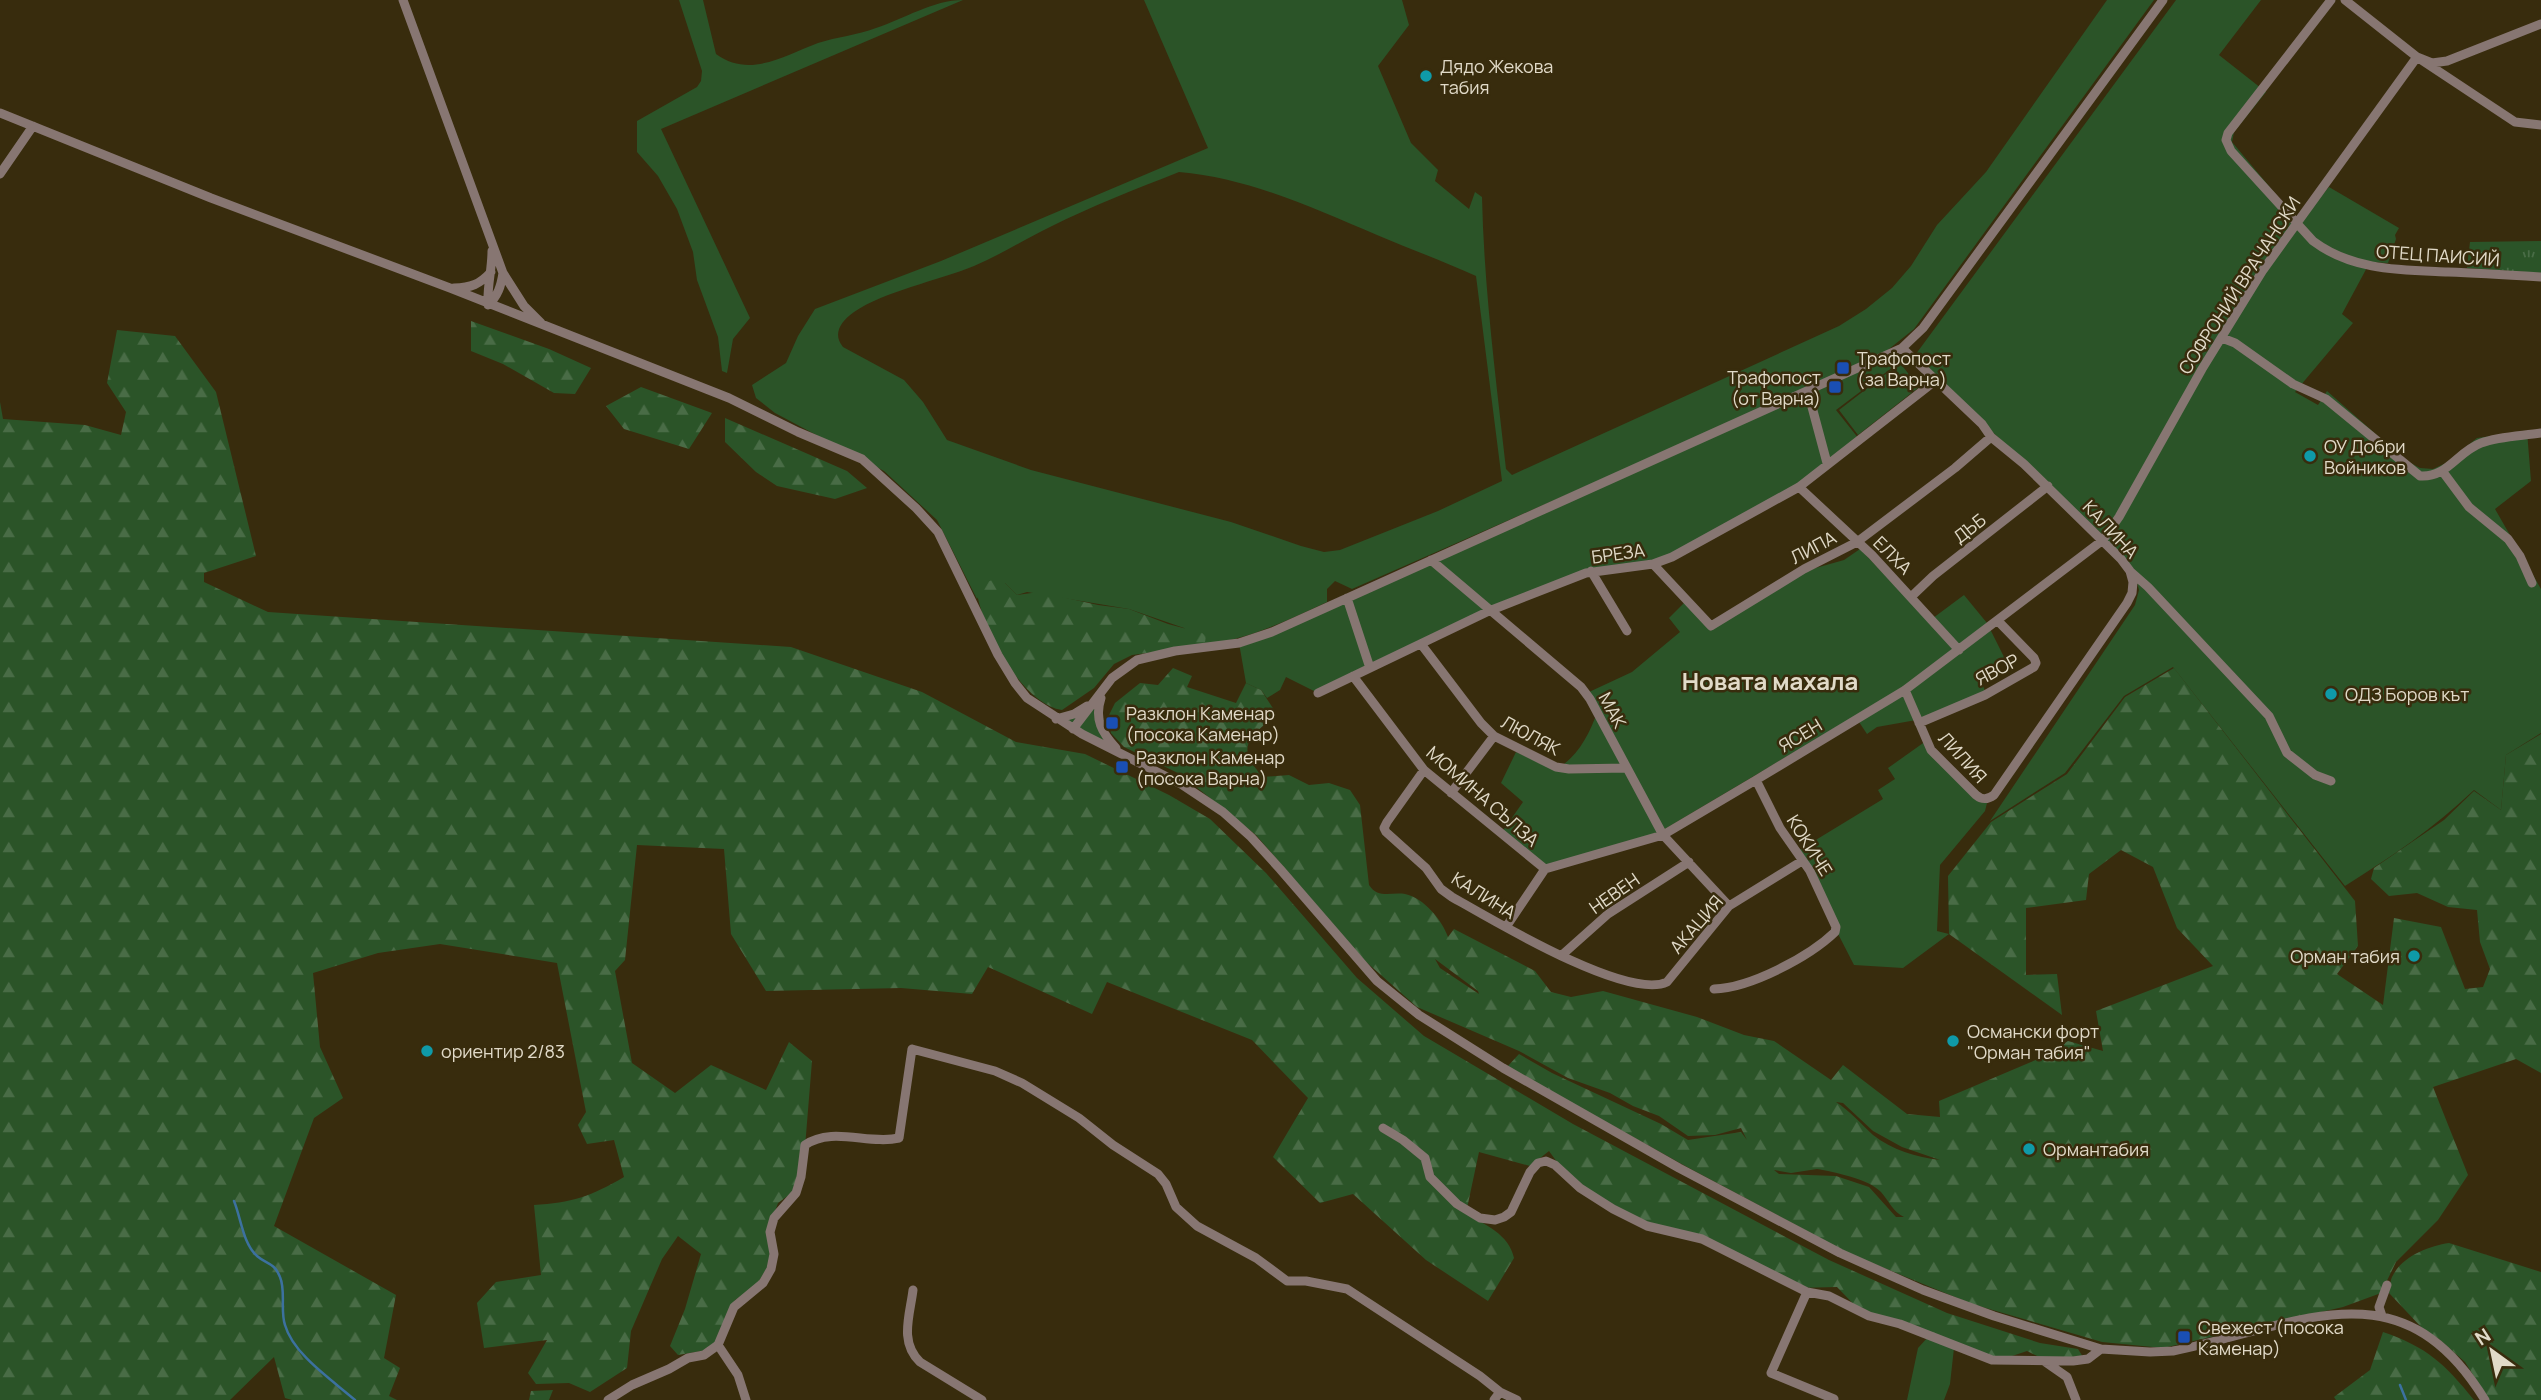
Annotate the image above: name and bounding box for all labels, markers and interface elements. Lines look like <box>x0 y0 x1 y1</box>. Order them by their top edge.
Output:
place label: Дядо Жекова табия <box>1440 54 1553 99</box>
marker: Дядо Жекова табия <box>1418 68 1434 84</box>
street label: СОФРОНИЙ ВРАЧАНСКИ <box>2172 192 2306 378</box>
street label: ОТЕЦ ПАИСИЙ <box>2375 239 2501 271</box>
place label: Трафопост (за Варна) <box>1857 346 1951 391</box>
marker: Трафопост (за Варна) <box>1835 360 1851 376</box>
place label: Трафопост (от Варна) <box>1727 365 1821 410</box>
marker: Трафопост (от Варна) <box>1827 379 1843 395</box>
place label: ОУ Добри Войников <box>2324 434 2406 479</box>
marker: ОУ Добри Войников <box>2302 448 2318 464</box>
street label: КАЛИНА <box>2078 495 2145 564</box>
street label: ДЪБ <box>1948 508 1990 548</box>
street label: ЛИПА <box>1786 525 1841 569</box>
street label: ЕЛХА <box>1869 531 1918 580</box>
street label: БРЕЗА <box>1590 537 1647 569</box>
street label: ЯВОР <box>1971 647 2023 690</box>
district label: Новата махала <box>1682 664 1858 697</box>
place label: ОДЗ Боров кът <box>2345 682 2469 706</box>
marker: ОДЗ Боров кът <box>2323 686 2339 702</box>
street label: МАК <box>1594 688 1632 732</box>
place label: Разклон Каменар (посока Каменар) <box>1126 701 1280 746</box>
street label: ЛЮЛЯК <box>1497 710 1565 761</box>
street label: ЯСЕН <box>1774 713 1826 757</box>
marker: Разклон Каменар (посока Каменар) <box>1104 715 1120 731</box>
street label: ЛИЛИЯ <box>1934 726 1992 788</box>
street label: МОМИНА СЪЛЗА <box>1422 740 1545 852</box>
place label: Разклон Каменар (посока Варна) <box>1136 745 1285 790</box>
marker: Разклон Каменар (посока Варна) <box>1114 759 1130 775</box>
street label: КОКИЧЕ <box>1782 810 1838 880</box>
street label: КАЛИНА <box>1447 866 1521 924</box>
street label: НЕВЕН <box>1584 867 1644 919</box>
street label: АКАЦИЯ <box>1664 890 1728 958</box>
place label: Орман табия <box>2290 944 2400 968</box>
marker: Орман табия <box>2406 948 2422 964</box>
place label: Османски форт "Орман табия" <box>1967 1019 2099 1064</box>
marker: Османски форт "Орман табия" <box>1945 1033 1961 1049</box>
place label: ориентир 2/83 <box>441 1039 565 1063</box>
marker: ориентир 2/83 <box>419 1043 435 1059</box>
place label: Ормантабия <box>2043 1137 2149 1161</box>
marker: Ормантабия <box>2021 1141 2037 1157</box>
place label: Свежест (посока Каменар) <box>2198 1315 2344 1360</box>
north arrow <box>2457 1316 2527 1386</box>
text: N <box>2470 1322 2496 1351</box>
marker: Свежест (посока Каменар) <box>2176 1329 2192 1345</box>

